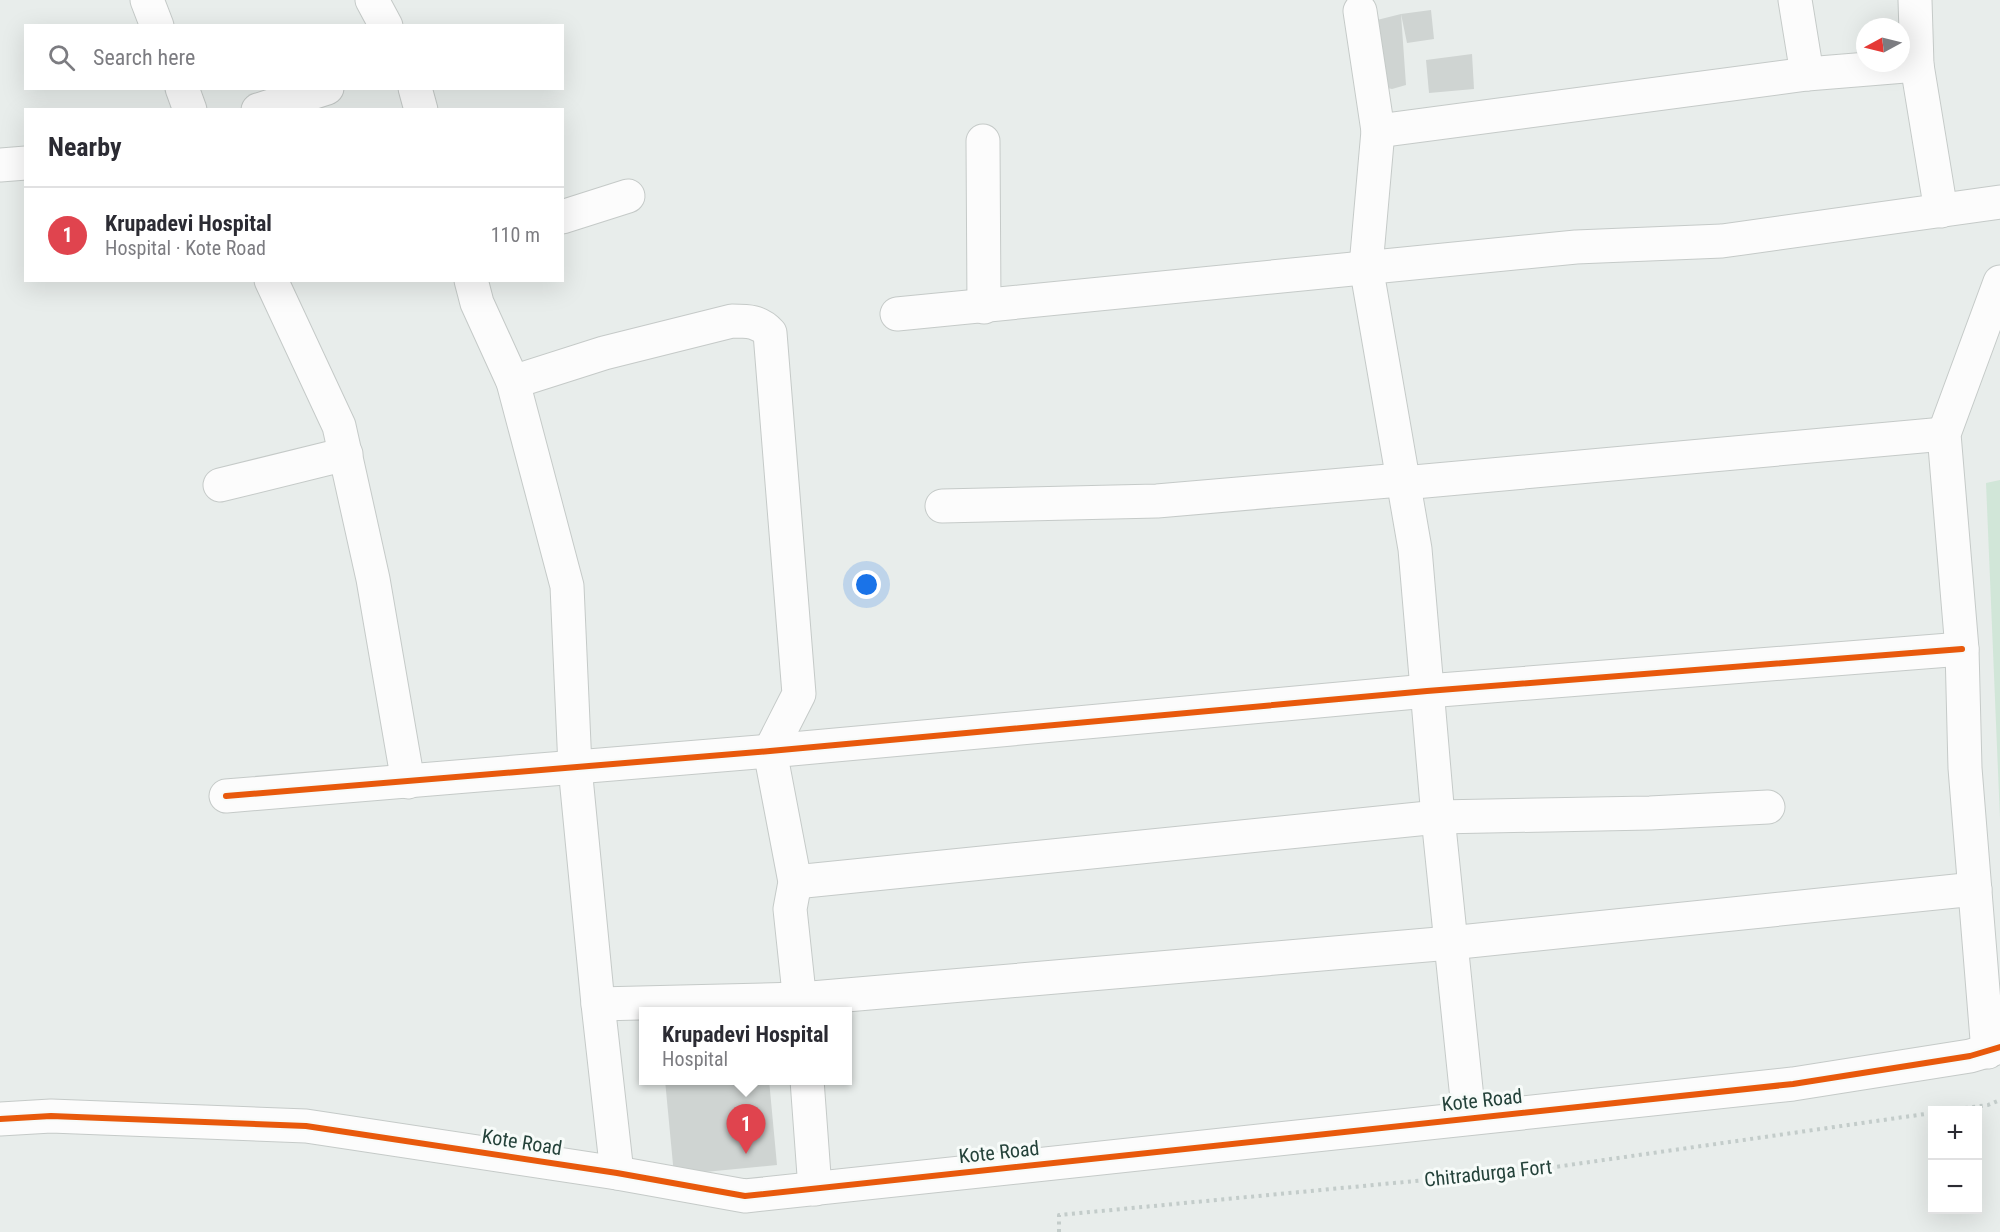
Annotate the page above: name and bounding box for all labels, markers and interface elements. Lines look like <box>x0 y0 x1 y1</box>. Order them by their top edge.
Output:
north arrow <box>1856 18 1910 72</box>
search box <box>24 24 564 90</box>
icon: search <box>45 41 78 74</box>
text: Search here <box>93 45 195 70</box>
text: Nearby <box>48 132 122 162</box>
text: Krupadevi Hospital <box>105 211 272 236</box>
text: 1 <box>62 223 73 247</box>
text: 110 m <box>491 223 540 247</box>
text: Hospital · Kote Road <box>105 236 266 260</box>
your location <box>852 570 881 599</box>
popup <box>639 1007 852 1085</box>
text: Krupadevi Hospital <box>662 1022 829 1047</box>
text: Hospital <box>662 1047 728 1071</box>
street label: Kote Road <box>1441 1084 1523 1116</box>
pin: 1 <box>726 1104 766 1154</box>
map controls <box>1928 1106 1982 1214</box>
button: + <box>1928 1106 1982 1160</box>
street label: Kote Road <box>480 1124 564 1160</box>
street label: Kote Road <box>958 1136 1040 1168</box>
street label: Chitradurga Fort <box>1423 1154 1553 1192</box>
button: − <box>1928 1160 1982 1214</box>

